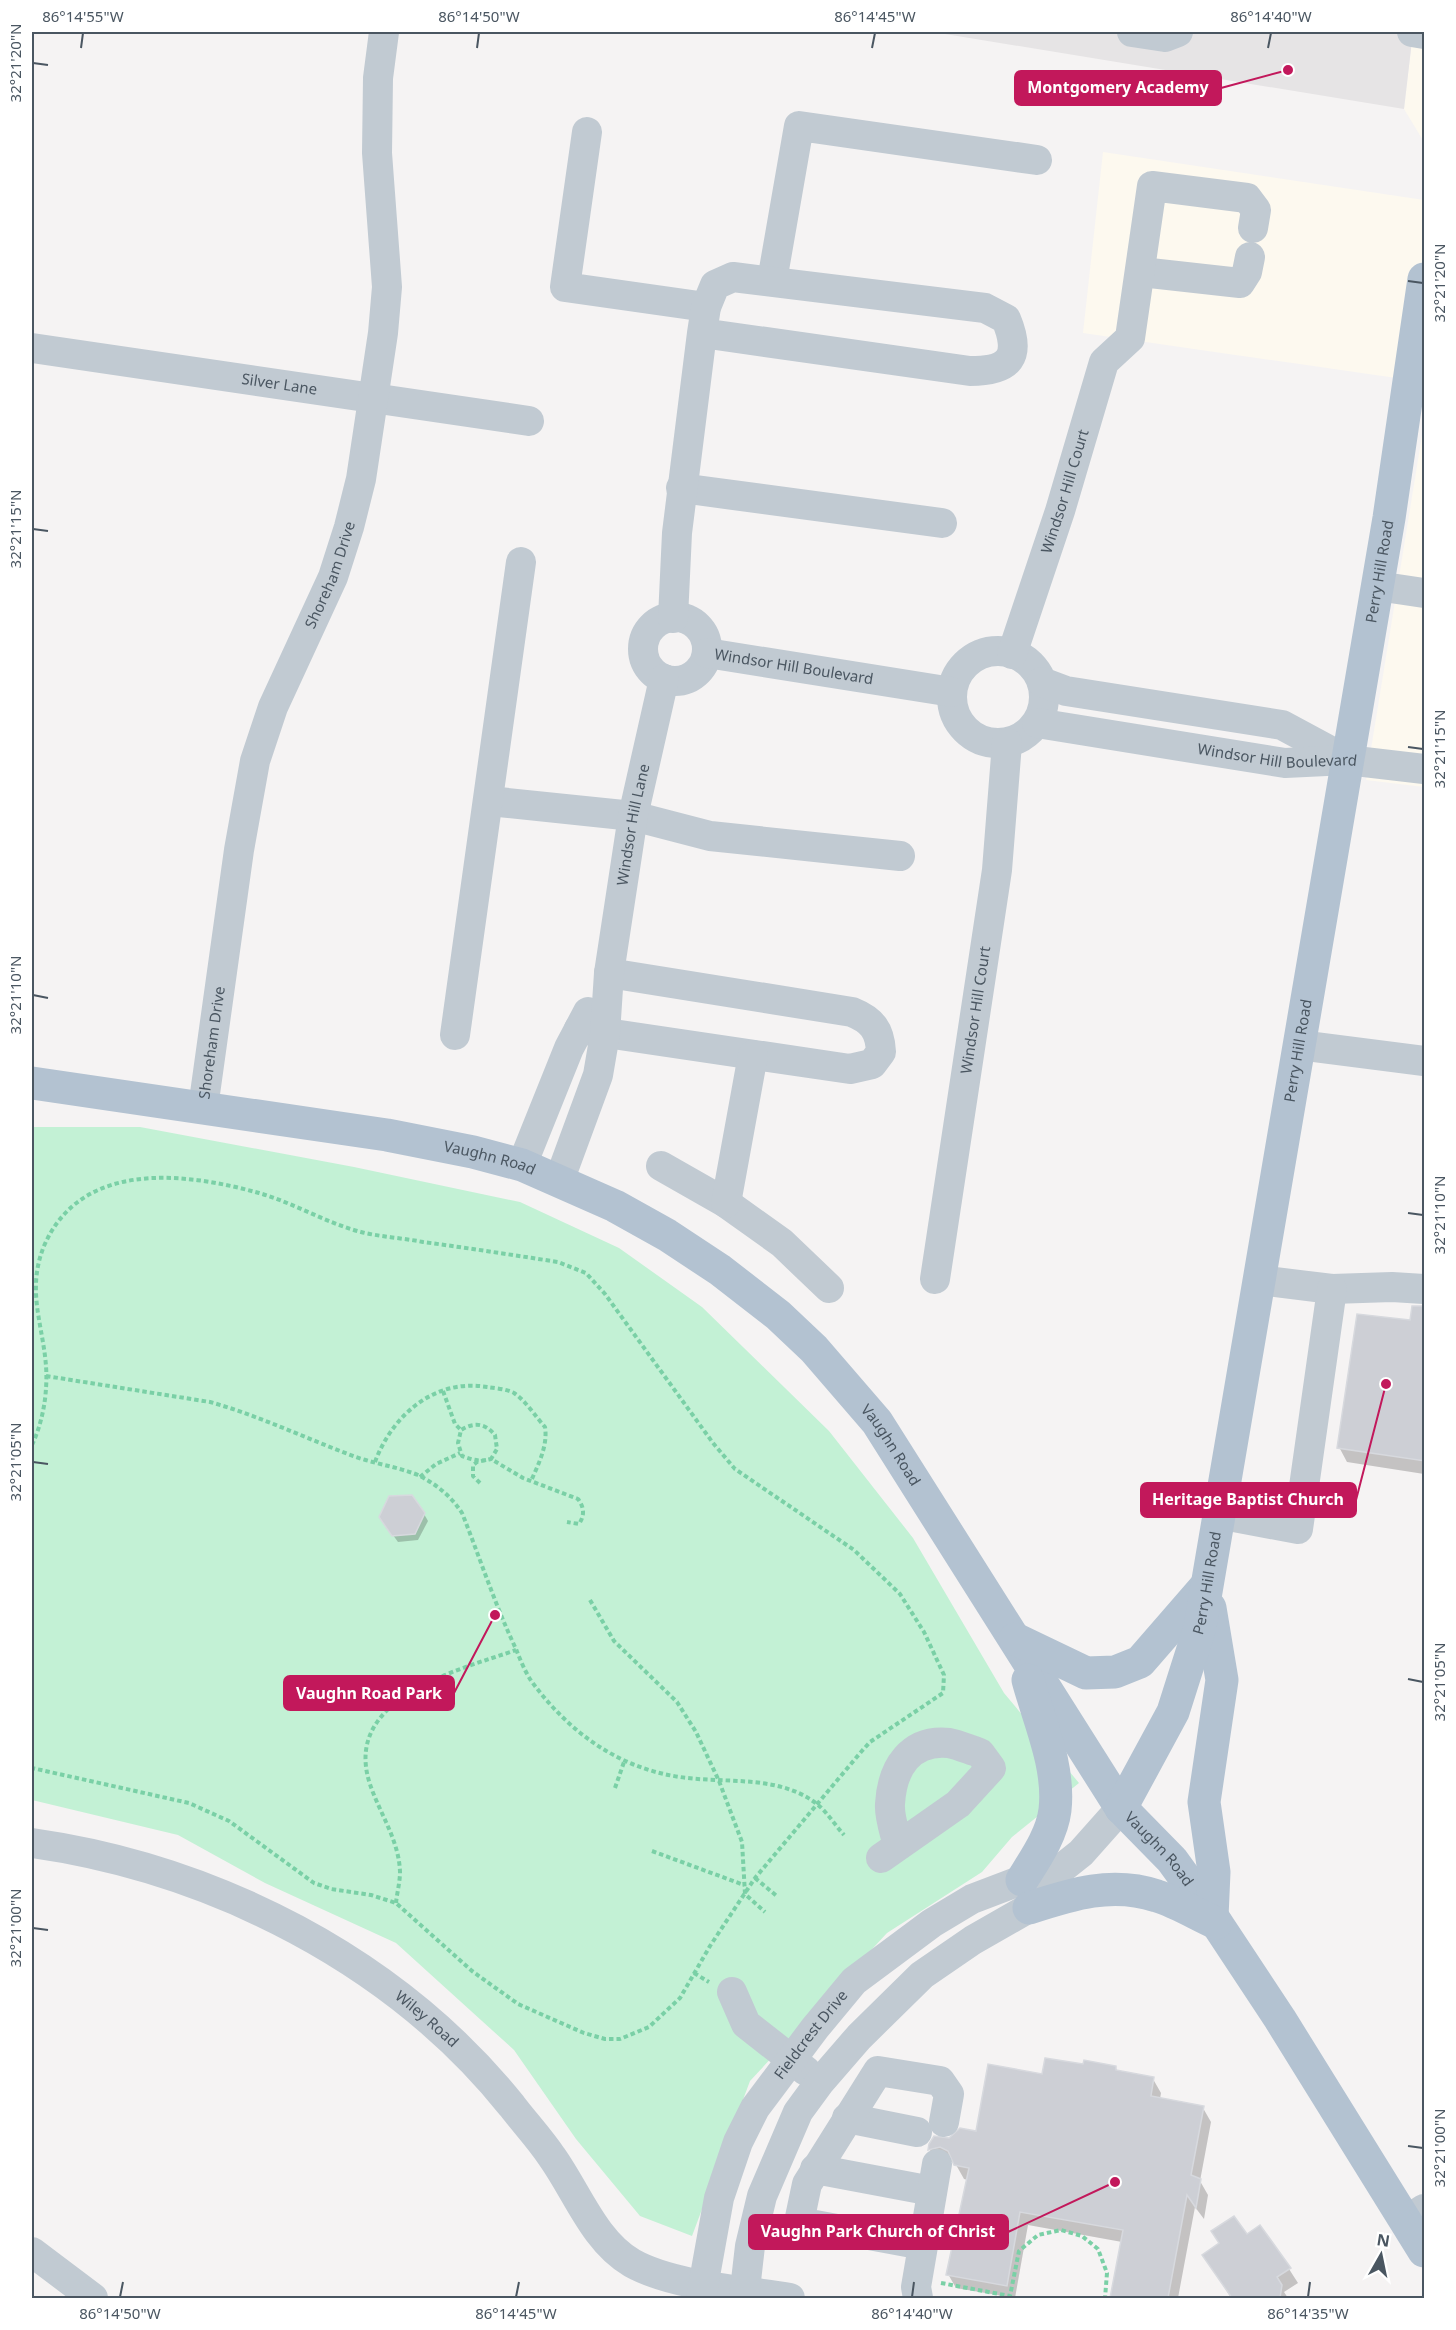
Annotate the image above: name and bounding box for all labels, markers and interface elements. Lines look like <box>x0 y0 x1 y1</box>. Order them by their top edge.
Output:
text: 86°14'55"W <box>42 6 124 26</box>
text: 86°14'50"W <box>438 6 520 26</box>
text: 86°14'45"W <box>834 6 916 26</box>
text: 86°14'40"W <box>1230 6 1312 26</box>
text: 32°21'20"N <box>5 24 25 102</box>
callout: Montgomery Academy <box>1015 71 1221 105</box>
text: Montgomery Academy <box>1027 76 1210 98</box>
text: 32°21'20"N <box>1429 244 1449 322</box>
street label: Silver Lane <box>240 368 319 399</box>
street label: Windsor Hill Court <box>1035 426 1093 556</box>
text: 32°21'15"N <box>5 490 25 568</box>
street label: Perry Hill Road <box>1360 518 1397 624</box>
street label: Shoreham Drive <box>300 519 359 632</box>
street label: Windsor Hill Boulevard <box>713 643 875 688</box>
text: 32°21'15"N <box>1429 710 1449 788</box>
street label: Windsor Hill Boulevard <box>1196 738 1358 772</box>
street label: Windsor Hill Lane <box>612 762 654 887</box>
street label: Windsor Hill Court <box>955 944 994 1075</box>
text: 32°21'10"N <box>5 956 25 1034</box>
street label: Shoreham Drive <box>193 985 229 1100</box>
street label: Perry Hill Road <box>1279 997 1316 1104</box>
street label: Vaughn Road <box>442 1135 539 1179</box>
text: 32°21'10"N <box>1429 1176 1449 1254</box>
street label: Vaughn Road <box>857 1399 926 1489</box>
text: 32°21'05"N <box>5 1423 25 1501</box>
callout: Heritage Baptist Church <box>1141 1483 1356 1517</box>
text: Heritage Baptist Church <box>1152 1488 1344 1510</box>
street label: Perry Hill Road <box>1187 1530 1225 1637</box>
text: 32°21'05"N <box>1429 1643 1449 1721</box>
callout: Vaughn Road Park <box>284 1676 454 1710</box>
text: Vaughn Road Park <box>296 1682 442 1704</box>
street label: Vaughn Road <box>1121 1807 1199 1890</box>
text: 32°21'00"N <box>5 1889 25 1967</box>
street label: Wiley Road <box>391 1985 463 2051</box>
street label: Fieldcrest Drive <box>769 1985 852 2083</box>
text: 32°21'00"N <box>1429 2109 1449 2187</box>
callout: Vaughn Park Church of Christ <box>749 2215 1008 2249</box>
text: Vaughn Park Church of Christ <box>761 2220 995 2242</box>
north arrow <box>1351 2225 1411 2285</box>
text: N <box>1375 2228 1391 2252</box>
text: 86°14'50"W <box>79 2303 161 2323</box>
text: 86°14'45"W <box>475 2303 557 2323</box>
text: 86°14'40"W <box>871 2303 953 2323</box>
text: 86°14'35"W <box>1267 2303 1349 2323</box>

